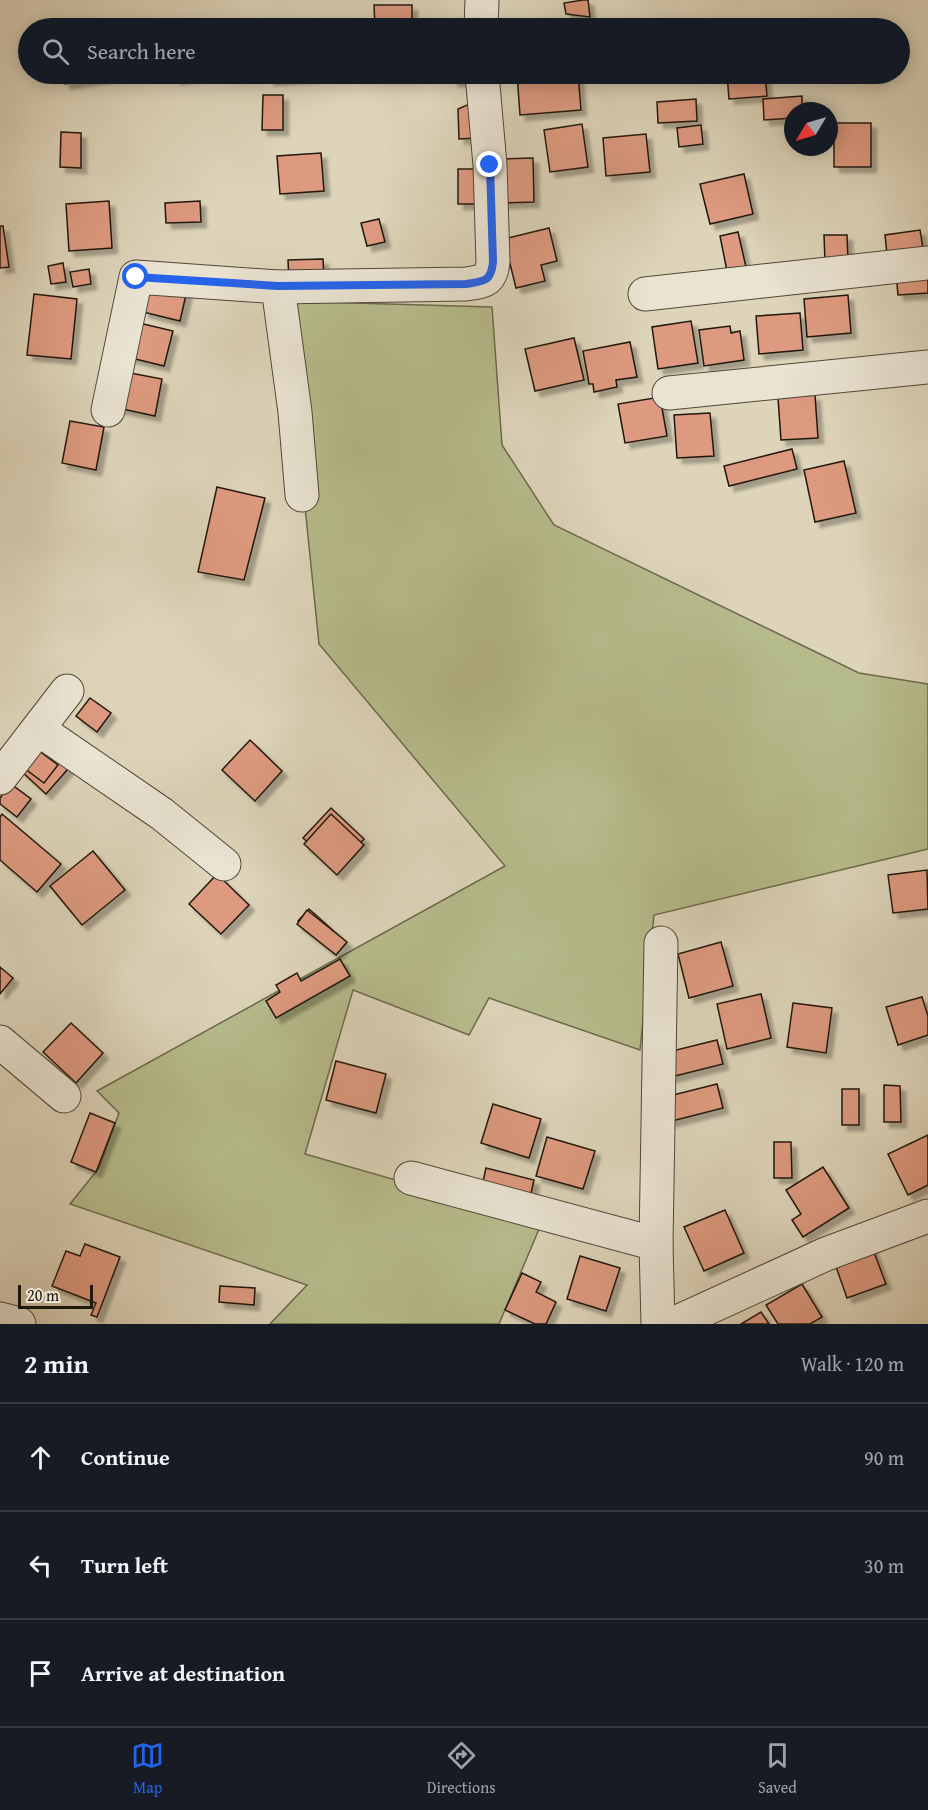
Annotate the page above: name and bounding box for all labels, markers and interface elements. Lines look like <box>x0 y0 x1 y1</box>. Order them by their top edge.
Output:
search box <box>18 18 910 84</box>
icon: search <box>39 35 72 68</box>
text: Search here <box>87 35 196 67</box>
north arrow <box>784 102 838 156</box>
route end <box>476 151 502 177</box>
route start <box>122 263 148 289</box>
scale bar <box>18 1282 93 1310</box>
text: 20 m <box>27 1283 59 1307</box>
text: 2 min <box>24 1344 89 1383</box>
text: Walk · 120 m <box>801 1349 904 1378</box>
icon: ahead <box>24 1441 57 1474</box>
text: Continue <box>81 1441 170 1473</box>
text: 90 m <box>864 1443 904 1472</box>
icon: left <box>24 1549 57 1582</box>
text: Turn left <box>81 1549 168 1581</box>
text: 30 m <box>864 1551 904 1580</box>
icon: arrive <box>24 1657 57 1690</box>
text: Arrive at destination <box>81 1657 285 1689</box>
tab: Map <box>131 1739 164 1799</box>
tab: Directions <box>427 1739 496 1799</box>
tab: Saved <box>758 1739 797 1799</box>

